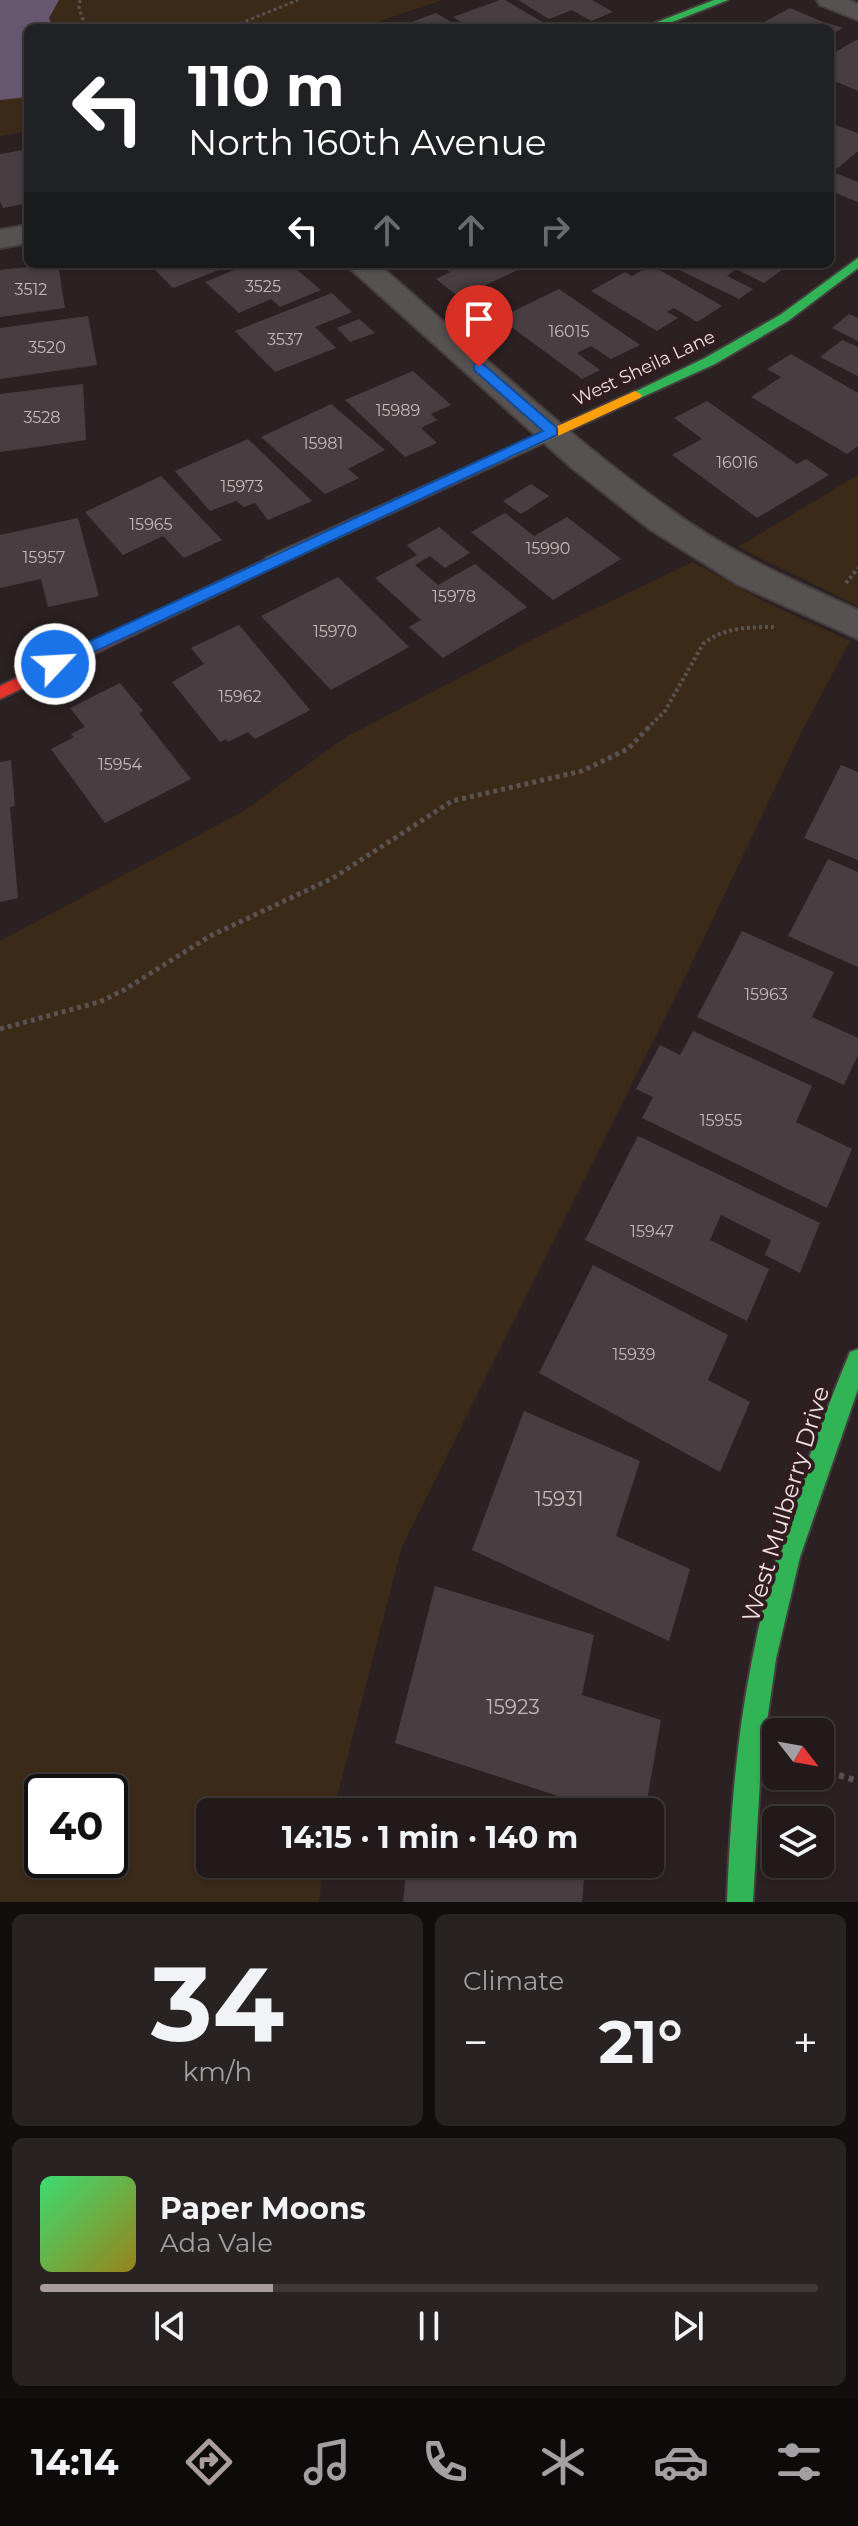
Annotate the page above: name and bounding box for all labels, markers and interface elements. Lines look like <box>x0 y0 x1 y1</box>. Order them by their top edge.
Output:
text: 110 m <box>188 52 345 120</box>
icon: left <box>56 56 160 160</box>
text: North 160th Avenue <box>188 120 547 164</box>
icon: left <box>281 208 325 252</box>
icon: ahead <box>365 208 409 252</box>
icon: ahead <box>449 208 493 252</box>
icon: right <box>533 208 577 252</box>
house number: 3525 <box>245 277 281 296</box>
house number: 3512 <box>15 280 47 299</box>
pin <box>445 285 513 367</box>
icon: arrive <box>457 297 501 341</box>
house number: 16015 <box>549 322 589 341</box>
street label: West Sheila Lane <box>570 325 719 411</box>
house number: 3537 <box>267 330 303 349</box>
house number: 3520 <box>28 338 66 357</box>
house number: 15989 <box>376 401 420 420</box>
house number: 3528 <box>23 408 61 427</box>
house number: 15981 <box>303 434 343 453</box>
house number: 16016 <box>716 453 758 472</box>
house number: 15973 <box>221 477 263 496</box>
house number: 15965 <box>129 515 173 534</box>
house number: 15990 <box>526 539 570 558</box>
house number: 15957 <box>23 548 65 567</box>
house number: 15978 <box>432 587 476 606</box>
position arrow <box>13 622 97 706</box>
house number: 15970 <box>313 622 357 641</box>
house number: 15962 <box>218 687 262 706</box>
house number: 15954 <box>98 755 143 774</box>
house number: 15963 <box>744 985 788 1004</box>
house number: 15955 <box>700 1111 742 1130</box>
house number: 15947 <box>630 1222 674 1241</box>
house number: 15939 <box>612 1345 656 1364</box>
street label: West Mulberry Drive <box>736 1383 835 1625</box>
house number: 15931 <box>534 1487 584 1511</box>
house number: 15923 <box>486 1695 540 1719</box>
north arrow <box>762 1718 834 1790</box>
map controls <box>762 1718 834 1878</box>
speed limit sign: 40 <box>24 1774 128 1878</box>
button: layers <box>762 1806 834 1878</box>
text: 14:15 · 1 min · 140 m <box>282 1819 578 1856</box>
text: 34 <box>151 1940 284 2067</box>
text: Climate <box>463 1965 564 1997</box>
text: 21° <box>599 2005 683 2078</box>
text: − <box>463 2015 488 2069</box>
text: + <box>793 2015 818 2069</box>
text: km/h <box>183 2056 252 2088</box>
text: Paper Moons <box>160 2190 366 2227</box>
text: Ada Vale <box>160 2227 273 2259</box>
icon: previous <box>148 2304 192 2348</box>
icon: pause <box>407 2304 451 2348</box>
icon: next <box>666 2304 710 2348</box>
icon: directions <box>181 2434 237 2490</box>
icon: music <box>299 2434 355 2490</box>
icon: phone <box>417 2434 473 2490</box>
icon: climate <box>535 2434 591 2490</box>
icon: car <box>653 2434 709 2490</box>
icon: filters <box>771 2434 827 2490</box>
text: 14:14 <box>31 2440 119 2484</box>

